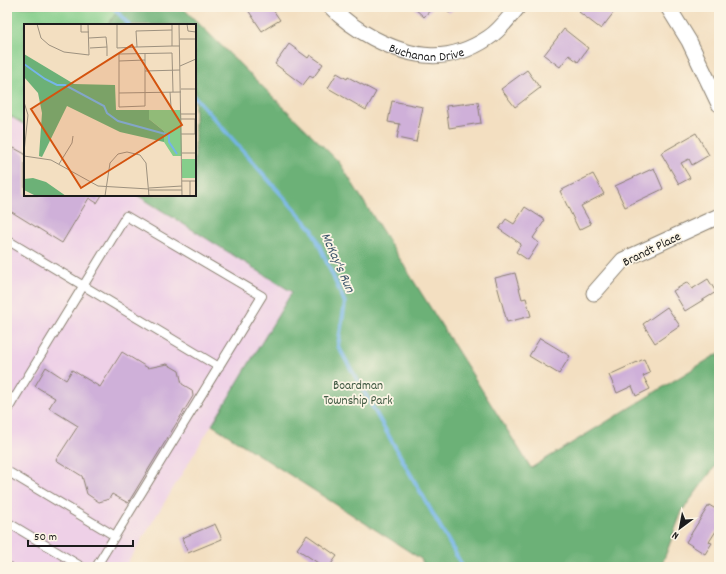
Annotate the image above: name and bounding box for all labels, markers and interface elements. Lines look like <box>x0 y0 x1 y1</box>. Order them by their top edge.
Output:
inset map <box>24 24 196 196</box>
street label: Buchanan Drive <box>386 40 467 68</box>
street label: Brandt Place <box>620 228 685 273</box>
water label: McKay's Run <box>315 230 359 296</box>
park label: Boardman Township Park <box>323 377 393 411</box>
north arrow <box>660 508 700 548</box>
scale bar <box>28 522 133 548</box>
text: N <box>669 526 682 543</box>
text: 50 m <box>34 529 57 546</box>

